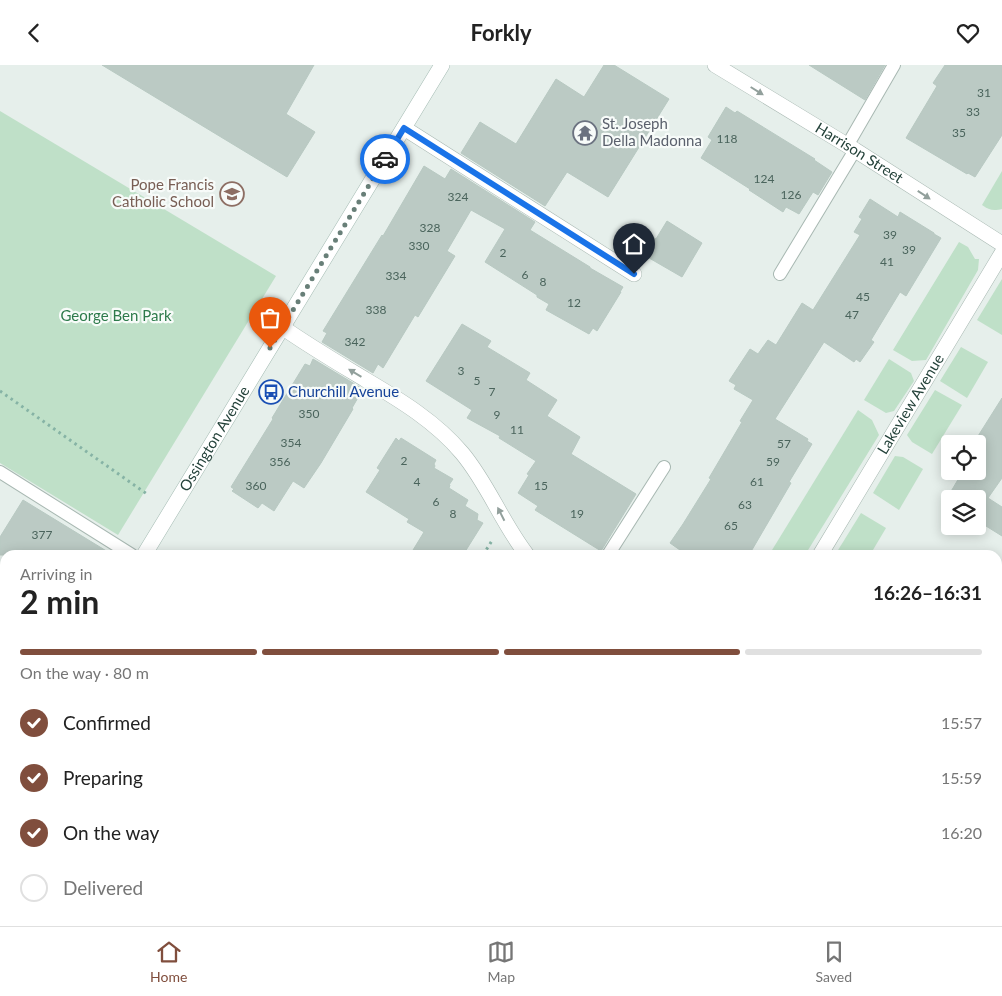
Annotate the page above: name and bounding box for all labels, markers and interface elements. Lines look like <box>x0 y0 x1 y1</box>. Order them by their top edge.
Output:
icon: back <box>20 19 48 47</box>
text: Forkly <box>470 19 532 46</box>
icon: heart <box>954 19 982 47</box>
house number: 31 <box>977 85 991 100</box>
one-way arrow <box>750 86 763 95</box>
house number: 33 <box>966 104 980 119</box>
place label: St. Joseph Della Madonna <box>602 114 702 149</box>
street label: Harrison Street <box>813 118 907 187</box>
temple icon: St. Joseph Della Madonna <box>572 120 598 146</box>
house number: 35 <box>952 125 966 140</box>
house number: 118 <box>717 131 737 146</box>
courier <box>360 134 410 184</box>
icon: car <box>371 145 399 173</box>
house number: 124 <box>754 171 774 186</box>
place label: Pope Francis Catholic School <box>112 175 214 210</box>
school or university icon: Pope Francis Catholic School <box>219 181 245 207</box>
house number: 126 <box>781 187 801 202</box>
house number: 324 <box>448 189 468 204</box>
one-way arrow <box>918 190 931 200</box>
house number: 328 <box>420 220 440 235</box>
pin <box>613 223 655 274</box>
house number: 39 <box>883 227 897 242</box>
icon: home <box>620 230 648 258</box>
house number: 330 <box>409 238 429 253</box>
house number: 39 <box>902 242 916 257</box>
house number: 2 <box>500 245 507 260</box>
house number: 41 <box>880 254 894 269</box>
house number: 6 <box>522 267 529 282</box>
house number: 334 <box>386 268 406 283</box>
house number: 8 <box>540 274 547 289</box>
house number: 45 <box>856 289 870 304</box>
house number: 12 <box>567 295 581 310</box>
pin <box>249 297 291 348</box>
house number: 338 <box>366 302 386 317</box>
icon: bag <box>256 304 284 332</box>
park label: George Ben Park <box>60 306 172 324</box>
house number: 47 <box>845 307 859 322</box>
house number: 342 <box>345 334 365 349</box>
street label: Lakeview Avenue <box>873 350 947 457</box>
house number: 3 <box>458 363 465 378</box>
one-way arrow <box>348 369 361 378</box>
house number: 5 <box>474 373 481 388</box>
bus stop icon: Churchill Avenue <box>258 379 284 405</box>
street label: Ossington Avenue <box>175 382 253 494</box>
place label: Churchill Avenue <box>288 382 399 400</box>
house number: 7 <box>489 384 496 399</box>
house number: 350 <box>299 406 319 421</box>
house number: 9 <box>494 407 501 422</box>
house number: 11 <box>510 422 524 437</box>
house number: 354 <box>281 435 301 450</box>
map controls <box>941 435 986 535</box>
button: locate <box>941 435 986 480</box>
house number: 57 <box>777 436 791 451</box>
house number: 2 <box>401 453 408 468</box>
house number: 356 <box>270 454 290 469</box>
house number: 59 <box>766 454 780 469</box>
house number: 4 <box>414 474 421 489</box>
house number: 61 <box>750 474 764 489</box>
house number: 360 <box>246 478 266 493</box>
house number: 15 <box>534 478 548 493</box>
button: layers <box>941 490 986 535</box>
house number: 6 <box>433 494 440 509</box>
house number: 63 <box>738 497 752 512</box>
house number: 8 <box>450 506 457 521</box>
house number: 19 <box>570 506 584 521</box>
one-way arrow <box>497 507 505 521</box>
house number: 65 <box>724 518 738 533</box>
house number: 377 <box>32 527 52 542</box>
text: Arriving in <box>20 564 93 583</box>
text: 16:26–16:31 <box>873 581 982 604</box>
text: 2 min <box>20 582 99 621</box>
text: On the way · 80 m <box>20 663 149 682</box>
icon: check <box>20 709 48 737</box>
text: Confirmed <box>63 711 151 734</box>
text: 15:57 <box>941 713 982 732</box>
icon: check <box>20 764 48 792</box>
text: Preparing <box>63 766 143 789</box>
text: 15:59 <box>941 768 982 787</box>
icon: check <box>20 819 48 847</box>
text: On the way <box>63 821 159 844</box>
text: 16:20 <box>941 823 982 842</box>
text: Delivered <box>63 876 143 899</box>
tab: Home <box>150 938 187 985</box>
tab: Map <box>487 938 515 985</box>
tab: Saved <box>815 938 852 985</box>

